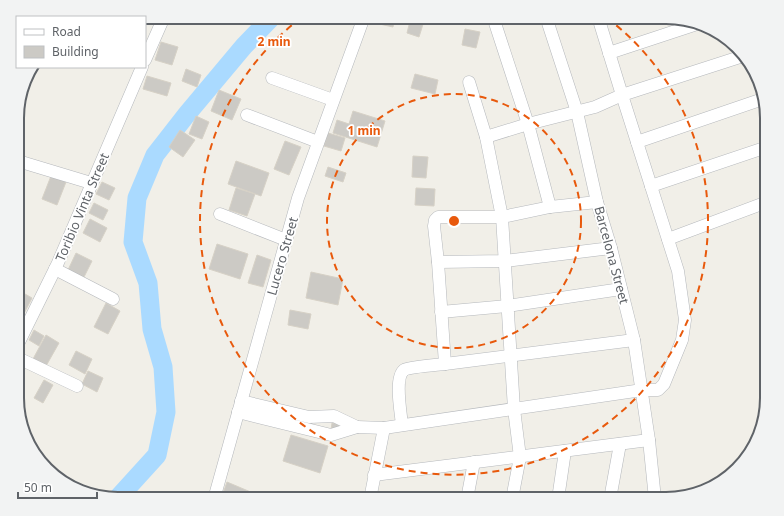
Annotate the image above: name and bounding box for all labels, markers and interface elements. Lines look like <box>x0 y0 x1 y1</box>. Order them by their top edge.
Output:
legend <box>16 16 146 68</box>
text: Road <box>52 23 81 40</box>
text: 2 min <box>257 33 291 50</box>
text: Building <box>52 43 99 60</box>
text: 1 min <box>347 122 381 139</box>
street label: Toribio Vinta Street <box>51 150 113 264</box>
street label: Barcelona Street <box>590 204 634 306</box>
street label: Lucero Street <box>262 214 302 297</box>
centre of rings <box>447 214 461 228</box>
scale bar <box>18 474 97 500</box>
text: 50 m <box>24 479 52 496</box>

